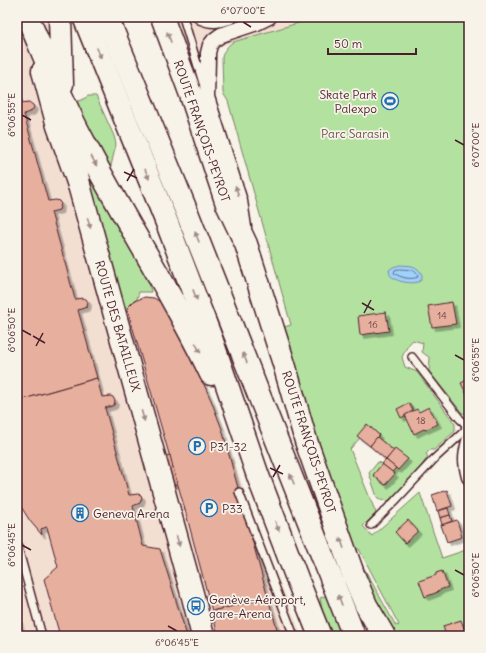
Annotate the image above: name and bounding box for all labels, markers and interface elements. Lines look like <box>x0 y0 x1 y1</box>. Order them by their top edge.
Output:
text: 6°07'00"E <box>221 4 266 17</box>
one-way arrow <box>166 30 172 42</box>
scale bar <box>328 30 416 56</box>
text: 50 m <box>334 36 363 51</box>
one-way arrow <box>96 48 102 59</box>
street label: ROUTE FRANÇOIS-PEYROT <box>171 58 233 204</box>
place label: Skate Park Palexpo <box>319 87 377 116</box>
sports icon: Skate Park Palexpo <box>380 91 400 111</box>
text: 6°06'55"E <box>5 93 18 137</box>
text: 6°07'00"E <box>469 122 482 167</box>
park label: Parc Sarasin <box>321 126 389 141</box>
one-way arrow <box>91 155 97 167</box>
one-way arrow <box>145 168 151 180</box>
one-way arrow <box>234 185 240 197</box>
one-way arrow <box>86 217 92 229</box>
one-way arrow <box>193 230 199 242</box>
street label: ROUTE DES BATAILLEUX <box>92 259 144 394</box>
one-way arrow <box>192 289 198 301</box>
text: 6°06'50"E <box>5 307 18 353</box>
house number: 14 <box>437 309 447 322</box>
house number: 16 <box>368 318 378 331</box>
text: 6°06'55"E <box>469 338 482 382</box>
one-way arrow <box>195 342 202 353</box>
one-way arrow <box>241 351 247 363</box>
street label: ROUTE FRANÇOIS-PEYROT <box>279 369 339 515</box>
one-way arrow <box>140 410 146 422</box>
house number: 18 <box>416 414 426 427</box>
parking icon: P31-32 <box>187 436 207 456</box>
place label: P31-32 <box>210 439 247 454</box>
one-way arrow <box>289 472 295 484</box>
parking icon: P33 <box>199 498 219 518</box>
place label: P33 <box>222 501 243 516</box>
building icon: Geneva Arena <box>70 503 90 523</box>
place label: Geneva Arena <box>93 506 170 521</box>
one-way arrow <box>274 520 280 532</box>
text: 6°06'45"E <box>5 523 18 567</box>
one-way arrow <box>175 535 181 547</box>
one-way arrow <box>339 536 345 548</box>
text: 6°06'50"E <box>469 552 482 598</box>
place label: Genève-Aéroport, gare-Arena <box>209 592 306 621</box>
one-way arrow <box>337 593 343 605</box>
bus stop icon: Genève-Aéroport, gare-Arena <box>186 596 206 616</box>
text: 6°06'45"E <box>155 636 199 649</box>

